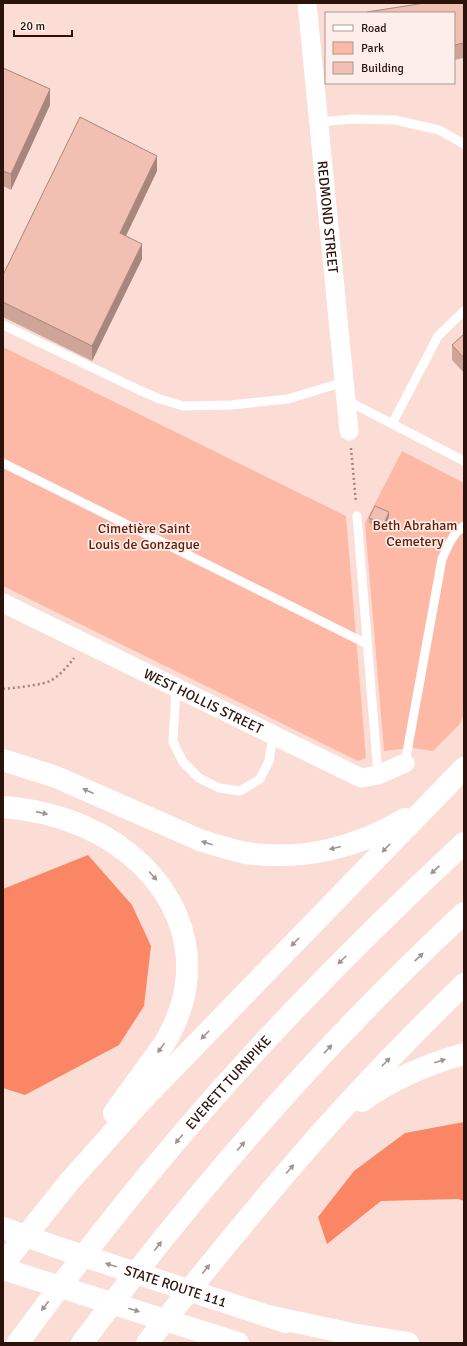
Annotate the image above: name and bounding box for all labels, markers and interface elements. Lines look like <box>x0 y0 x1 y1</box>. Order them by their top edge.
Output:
scale bar <box>14 12 72 38</box>
legend <box>325 12 455 84</box>
text: 20 m <box>20 19 45 34</box>
text: Road <box>361 21 387 36</box>
text: Park <box>361 41 384 56</box>
text: Building <box>361 61 404 76</box>
street label: REDMOND STREET <box>314 160 341 274</box>
park label: Beth Abraham Cemetery <box>372 517 458 550</box>
park label: Cimetière Saint Louis de Gonzague <box>88 520 200 553</box>
street label: WEST HOLLIS STREET <box>141 665 266 738</box>
one-way arrow <box>82 788 94 794</box>
one-way arrow <box>35 810 48 816</box>
one-way arrow <box>201 839 213 845</box>
one-way arrow <box>381 843 391 853</box>
one-way arrow <box>329 845 341 851</box>
one-way arrow <box>430 865 441 874</box>
one-way arrow <box>148 871 157 882</box>
one-way arrow <box>290 937 300 947</box>
one-way arrow <box>414 952 424 961</box>
one-way arrow <box>337 955 347 965</box>
one-way arrow <box>200 1030 210 1040</box>
street label: EVERETT TURNPIKE <box>182 1032 275 1133</box>
one-way arrow <box>157 1043 165 1054</box>
one-way arrow <box>323 1044 333 1054</box>
one-way arrow <box>382 1057 391 1067</box>
one-way arrow <box>434 1058 446 1064</box>
one-way arrow <box>174 1133 183 1144</box>
one-way arrow <box>236 1141 246 1151</box>
one-way arrow <box>285 1164 294 1174</box>
one-way arrow <box>153 1240 162 1251</box>
one-way arrow <box>105 1262 117 1268</box>
street label: STATE ROUTE 111 <box>122 1262 229 1311</box>
one-way arrow <box>202 1263 211 1274</box>
one-way arrow <box>42 1301 50 1311</box>
one-way arrow <box>128 1307 140 1313</box>

